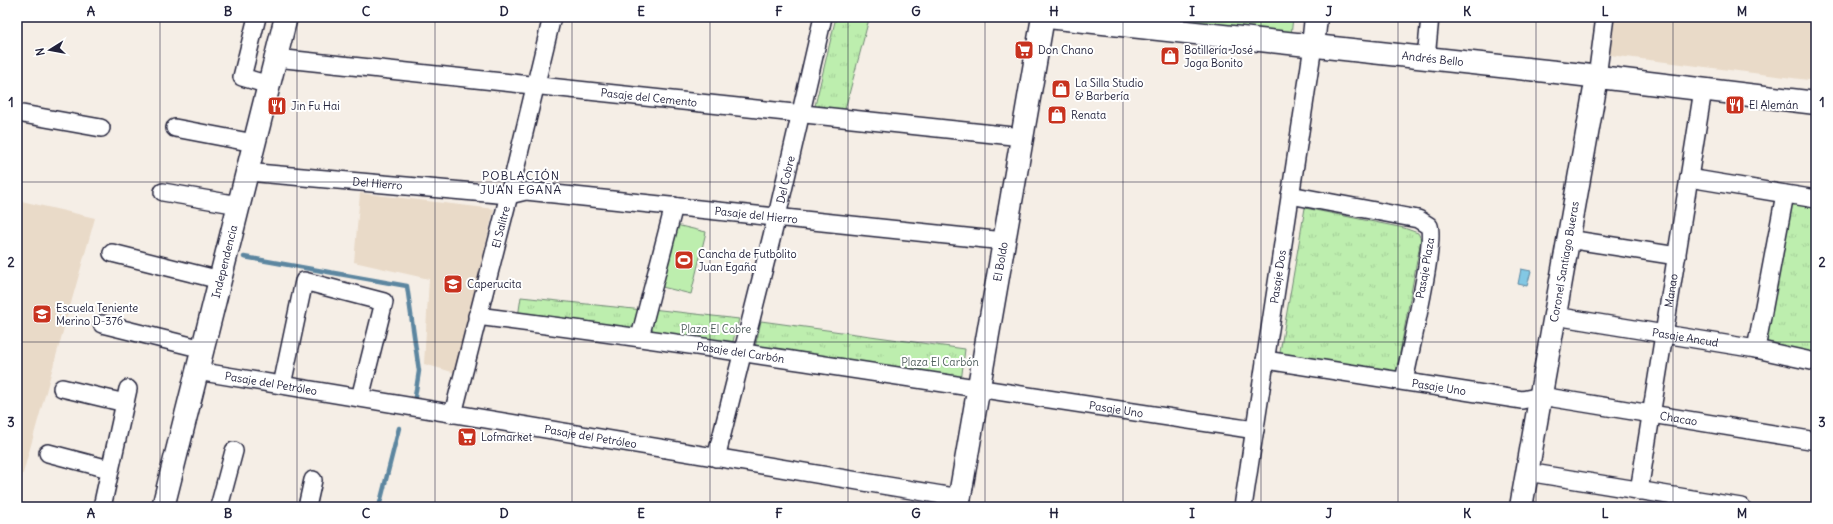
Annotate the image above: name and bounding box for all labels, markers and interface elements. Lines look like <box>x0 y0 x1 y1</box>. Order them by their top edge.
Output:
text: A <box>87 3 96 20</box>
text: B <box>224 3 233 20</box>
text: C <box>362 3 371 20</box>
text: D <box>499 3 509 20</box>
text: E <box>637 3 645 20</box>
text: F <box>775 3 783 20</box>
text: G <box>911 3 921 20</box>
text: H <box>1049 3 1059 20</box>
text: I <box>1189 3 1195 20</box>
text: J <box>1326 3 1333 20</box>
text: K <box>1463 3 1472 20</box>
text: L <box>1601 3 1609 20</box>
text: M <box>1737 3 1747 20</box>
north arrow <box>30 30 70 70</box>
supermarket icon: Don Chano <box>1013 39 1035 61</box>
place label: Don Chano <box>1038 43 1093 57</box>
place label: Botillería José Joga Bonito <box>1184 43 1253 70</box>
shop icon: Botillería José Joga Bonito <box>1159 45 1181 67</box>
text: N <box>33 47 48 57</box>
street label: Andrés Bello <box>1401 48 1464 69</box>
place label: La Silla Studio & Barbería <box>1075 76 1143 103</box>
shop icon: La Silla Studio & Barbería <box>1050 78 1072 100</box>
street label: Pasaje del Cemento <box>600 85 698 110</box>
text: 1 <box>8 94 14 111</box>
restaurant icon: El Alemán <box>1724 94 1746 116</box>
text: 1 <box>1819 94 1825 111</box>
restaurant icon: Jin Fu Hai <box>266 95 288 117</box>
place label: El Alemán <box>1749 98 1798 112</box>
place label: Jin Fu Hai <box>291 99 340 113</box>
shop icon: Renata <box>1046 104 1068 126</box>
place label: Renata <box>1071 108 1106 122</box>
street label: Del Cobre <box>773 154 798 205</box>
district label: POBLACIÓN JUAN EGAÑA <box>480 168 562 197</box>
street label: Del Hierro <box>352 174 403 193</box>
street label: Coronel Santiago Bueras <box>1547 200 1582 323</box>
street label: Pasaje del Hierro <box>714 204 799 226</box>
street label: El Salitre <box>489 205 513 249</box>
street label: Independencia <box>209 223 241 300</box>
street label: Pasaje Plaza <box>1413 236 1437 300</box>
street label: El Boldo <box>990 241 1011 283</box>
place label: Cancha de Futbolito Juan Egaña <box>698 247 797 274</box>
sports icon: Cancha de Futbolito Juan Egaña <box>673 249 695 271</box>
street label: Pasaje Dos <box>1267 249 1289 304</box>
text: 2 <box>7 254 15 271</box>
text: 2 <box>1818 254 1826 271</box>
school or university icon: Caperucita <box>442 273 464 295</box>
street label: Manao <box>1661 273 1681 308</box>
place label: Caperucita <box>467 277 522 291</box>
place label: Escuela Teniente Merino D-376 <box>56 301 138 328</box>
school or university icon: Escuela Teniente Merino D-376 <box>31 303 53 325</box>
park label: Plaza El Cobre <box>681 322 751 336</box>
street label: Pasaje Ancud <box>1651 325 1720 350</box>
street label: Pasaje del Carbón <box>695 339 786 366</box>
park label: Plaza El Carbón <box>901 355 979 369</box>
street label: Pasaje del Petróleo <box>224 369 318 398</box>
street label: Pasaje Uno <box>1411 376 1467 398</box>
street label: Pasaje Uno <box>1088 398 1144 420</box>
street label: Chacao <box>1659 409 1698 428</box>
text: 3 <box>7 414 15 431</box>
text: 3 <box>1818 414 1826 431</box>
street label: Pasaje del Petróleo <box>543 422 638 451</box>
supermarket icon: Lofmarket <box>456 426 478 448</box>
place label: Lofmarket <box>481 430 532 444</box>
text: A <box>87 505 96 522</box>
text: B <box>224 505 233 522</box>
text: C <box>362 505 371 522</box>
text: D <box>499 505 509 522</box>
text: E <box>637 505 645 522</box>
text: F <box>775 505 783 522</box>
text: G <box>911 505 921 522</box>
text: H <box>1049 505 1059 522</box>
text: I <box>1189 505 1195 522</box>
text: J <box>1326 505 1333 522</box>
text: K <box>1463 505 1472 522</box>
text: L <box>1601 505 1609 522</box>
text: M <box>1737 505 1747 522</box>

